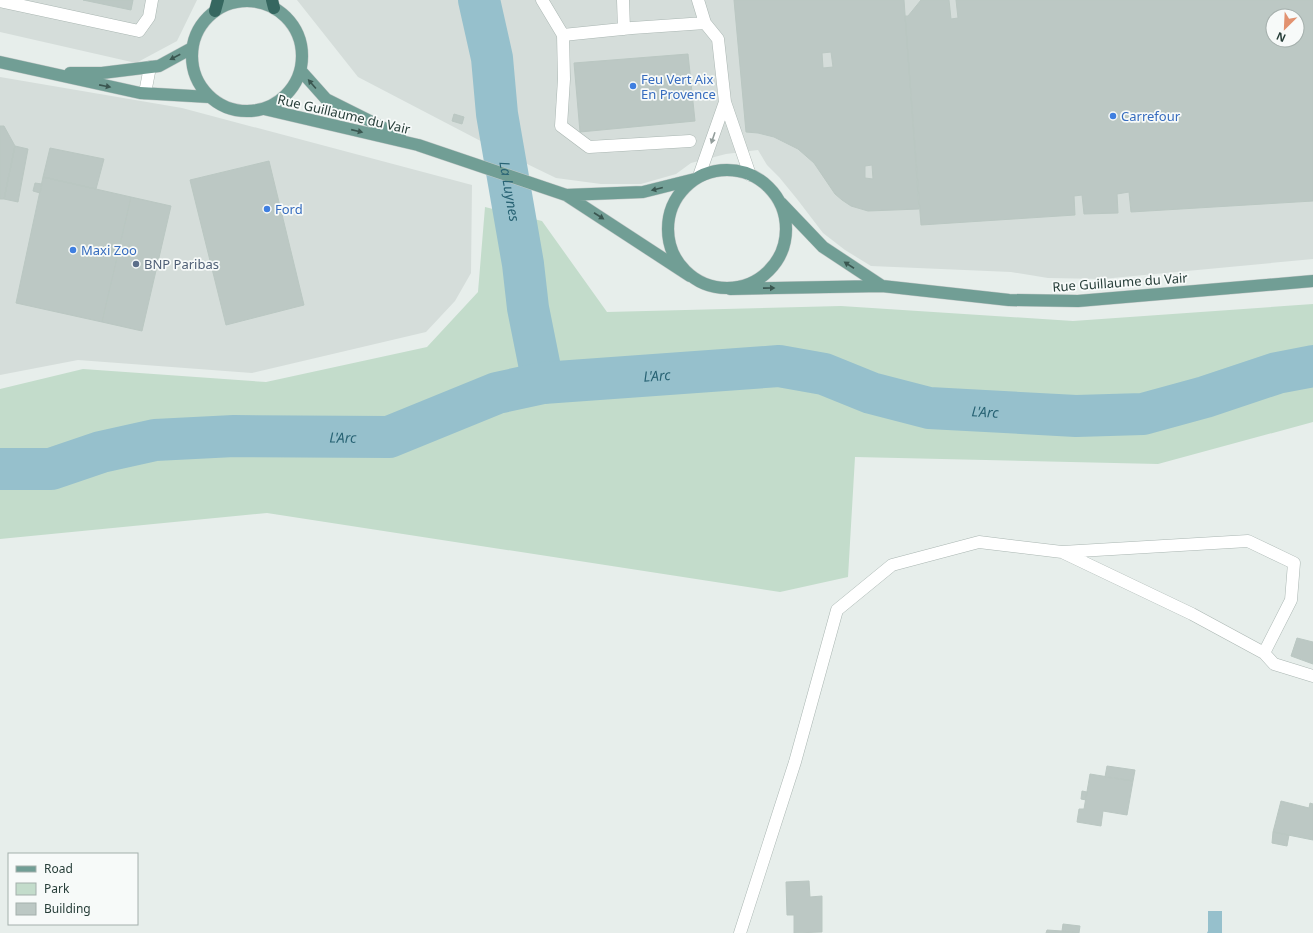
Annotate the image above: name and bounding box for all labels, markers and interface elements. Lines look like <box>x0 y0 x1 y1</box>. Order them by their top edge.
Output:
north arrow <box>1265 8 1305 48</box>
text: N <box>1274 29 1288 46</box>
one-way arrow <box>169 54 181 60</box>
place label: Feu Vert Aix En Provence <box>641 70 716 103</box>
one-way arrow <box>308 79 317 89</box>
marker: Feu Vert Aix En Provence <box>628 81 638 91</box>
one-way arrow <box>99 83 111 89</box>
street label: Rue Guillaume du Vair <box>276 90 413 138</box>
place label: Carrefour <box>1121 107 1181 125</box>
marker: Carrefour <box>1108 111 1118 121</box>
one-way arrow <box>351 128 363 134</box>
one-way arrow <box>709 133 715 145</box>
water label: La Luynes <box>496 160 525 223</box>
one-way arrow <box>651 186 663 192</box>
place label: Ford <box>275 200 303 218</box>
marker: Ford <box>262 204 272 214</box>
one-way arrow <box>593 212 604 220</box>
place label: Maxi Zoo <box>81 241 137 259</box>
marker: Maxi Zoo <box>68 245 78 255</box>
place label: BNP Paribas <box>144 255 219 273</box>
marker: BNP Paribas <box>131 259 141 269</box>
one-way arrow <box>844 261 854 269</box>
street label: Rue Guillaume du Vair <box>1052 268 1189 296</box>
one-way arrow <box>763 285 776 291</box>
water label: L'Arc <box>643 364 672 385</box>
water label: L'Arc <box>971 401 1000 421</box>
water label: L'Arc <box>329 427 357 446</box>
legend <box>8 853 138 925</box>
text: Road <box>44 860 73 877</box>
text: Park <box>44 880 70 897</box>
text: Building <box>44 900 91 917</box>

